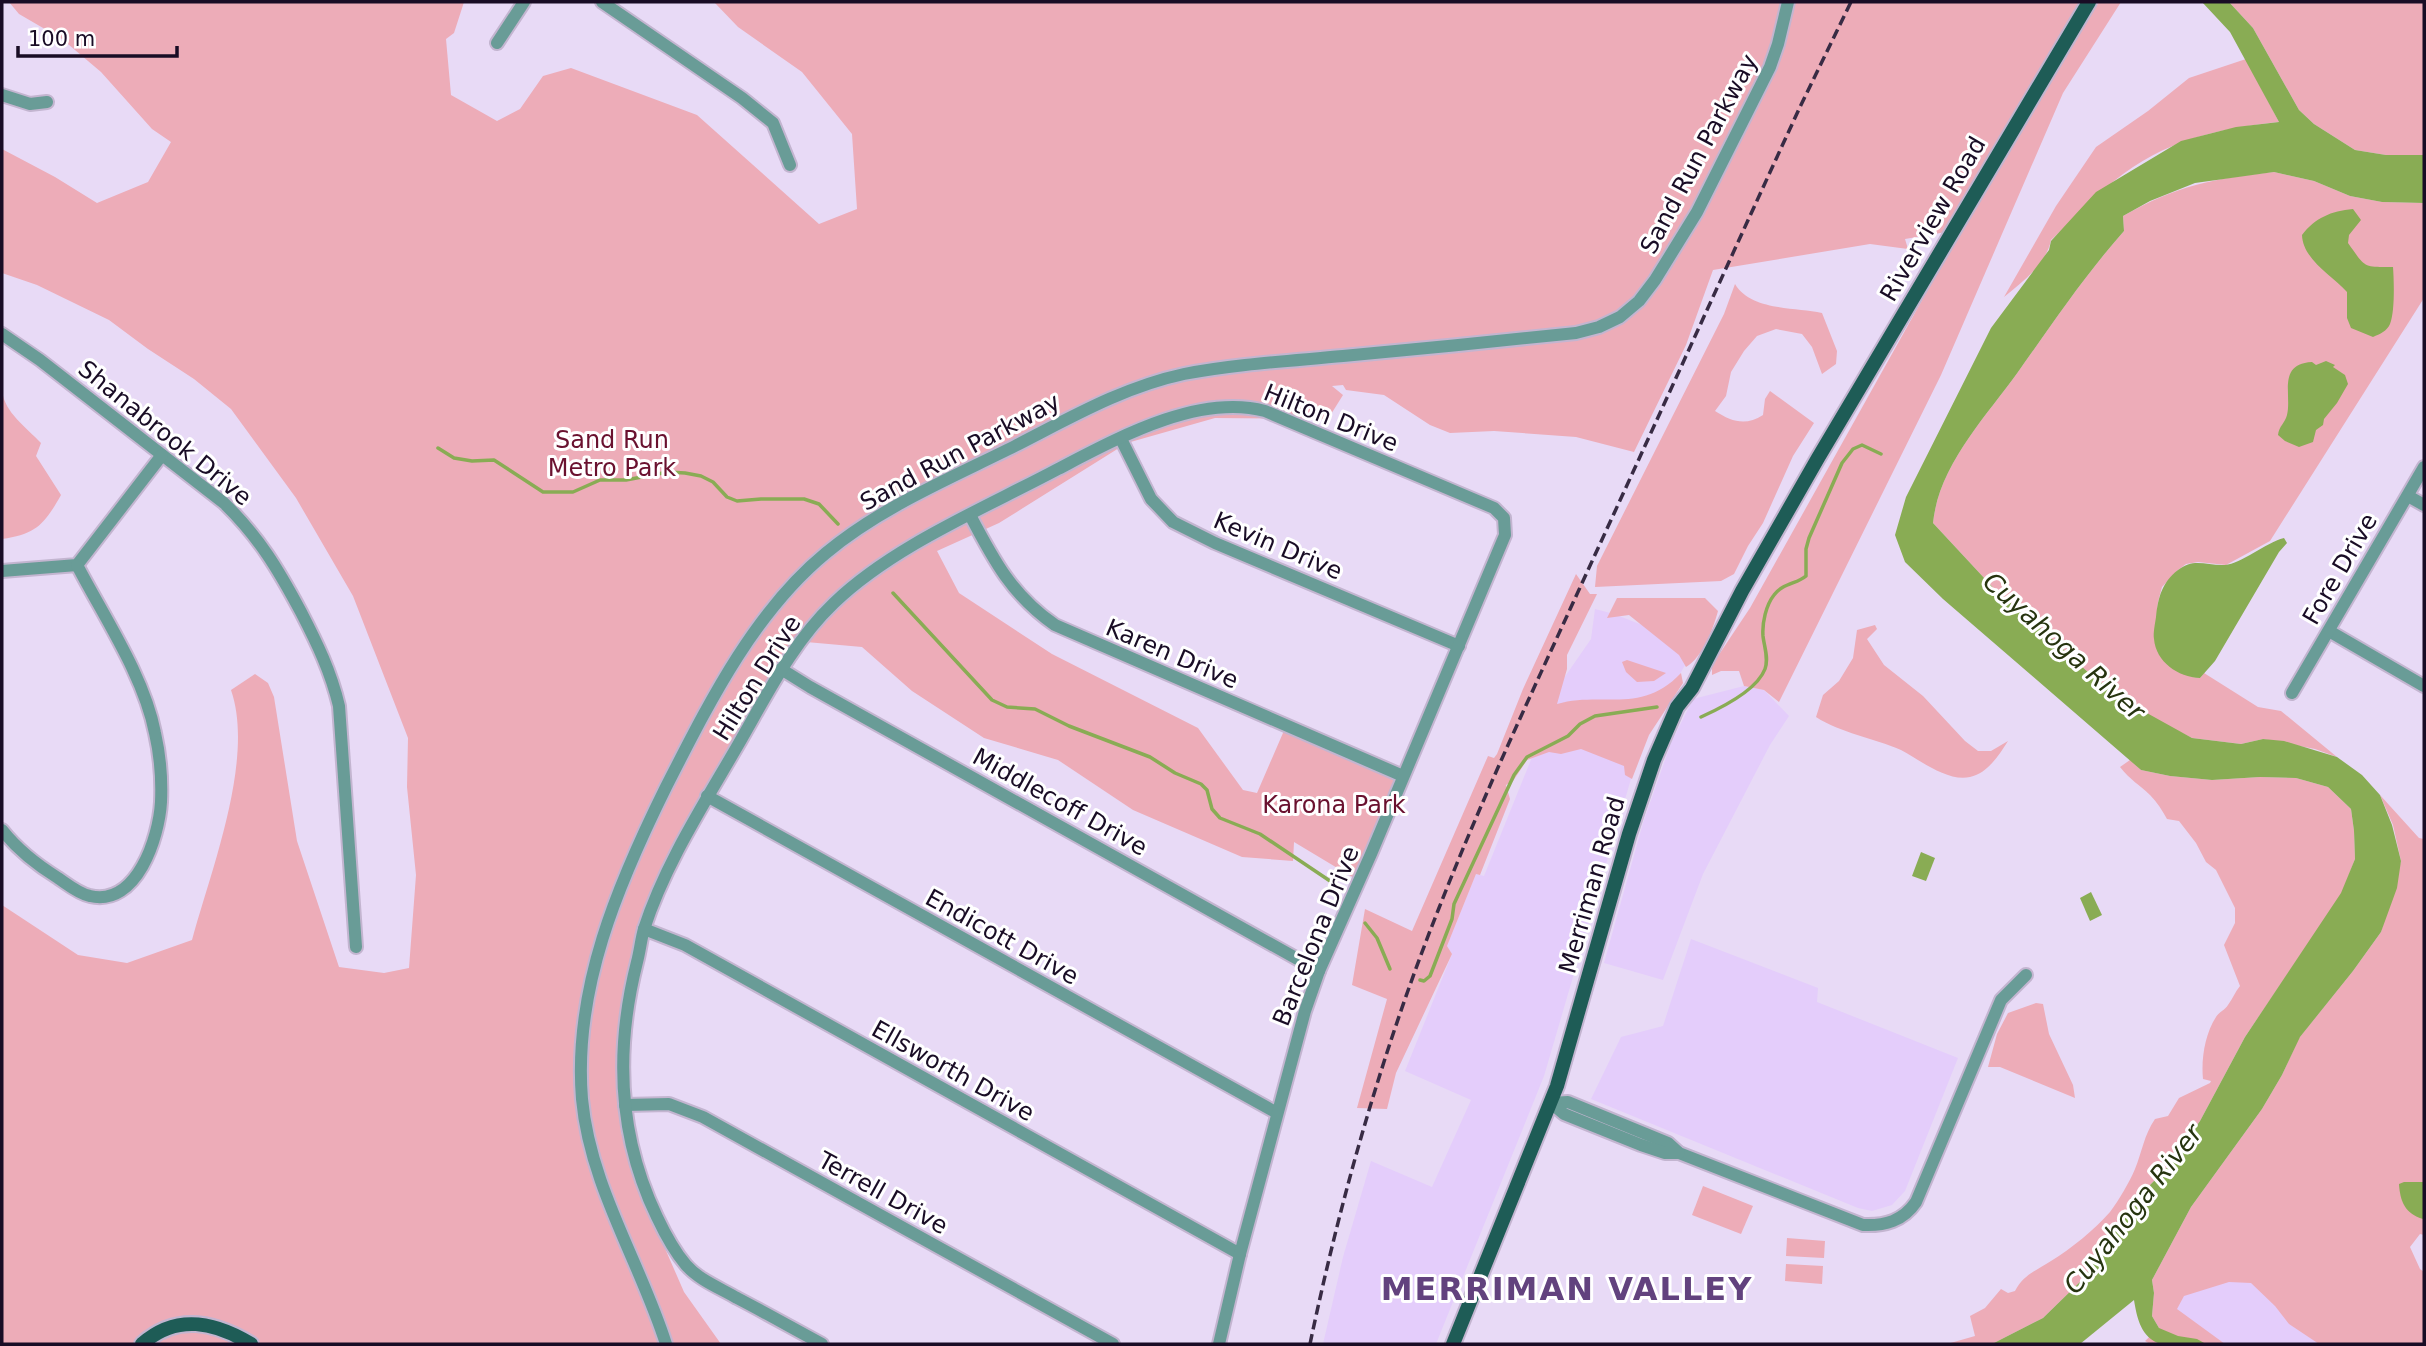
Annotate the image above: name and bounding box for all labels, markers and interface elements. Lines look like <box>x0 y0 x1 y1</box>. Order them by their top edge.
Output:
scale bar <box>18 14 177 58</box>
text: 100 m <box>28 27 95 51</box>
street label: Sand Run Parkway <box>1635 49 1763 259</box>
street label: Riverview Road <box>1875 132 1991 306</box>
street label: Shanabrook Drive <box>73 355 257 511</box>
street label: Hilton Drive <box>1260 378 1402 458</box>
street label: Sand Run Parkway <box>855 388 1065 516</box>
park label: Sand Run Metro Park <box>548 426 676 482</box>
street label: Kevin Drive <box>1209 506 1347 586</box>
street label: Fore Drive <box>2297 509 2383 629</box>
water label: Cuyahoga River <box>1977 566 2152 728</box>
street label: Hilton Drive <box>707 610 807 746</box>
street label: Karen Drive <box>1102 614 1242 694</box>
street label: Middlecoff Drive <box>968 742 1152 862</box>
park label: Karona Park <box>1262 791 1406 819</box>
street label: Merriman Road <box>1553 793 1631 977</box>
street label: Barcelona Drive <box>1267 842 1365 1030</box>
street label: Endicott Drive <box>921 883 1083 991</box>
street label: Ellsworth Drive <box>867 1015 1039 1127</box>
water label: Cuyahoga River <box>2058 1117 2210 1300</box>
street label: Terrell Drive <box>812 1145 953 1240</box>
district label: MERRIMAN VALLEY <box>1381 1270 1753 1308</box>

